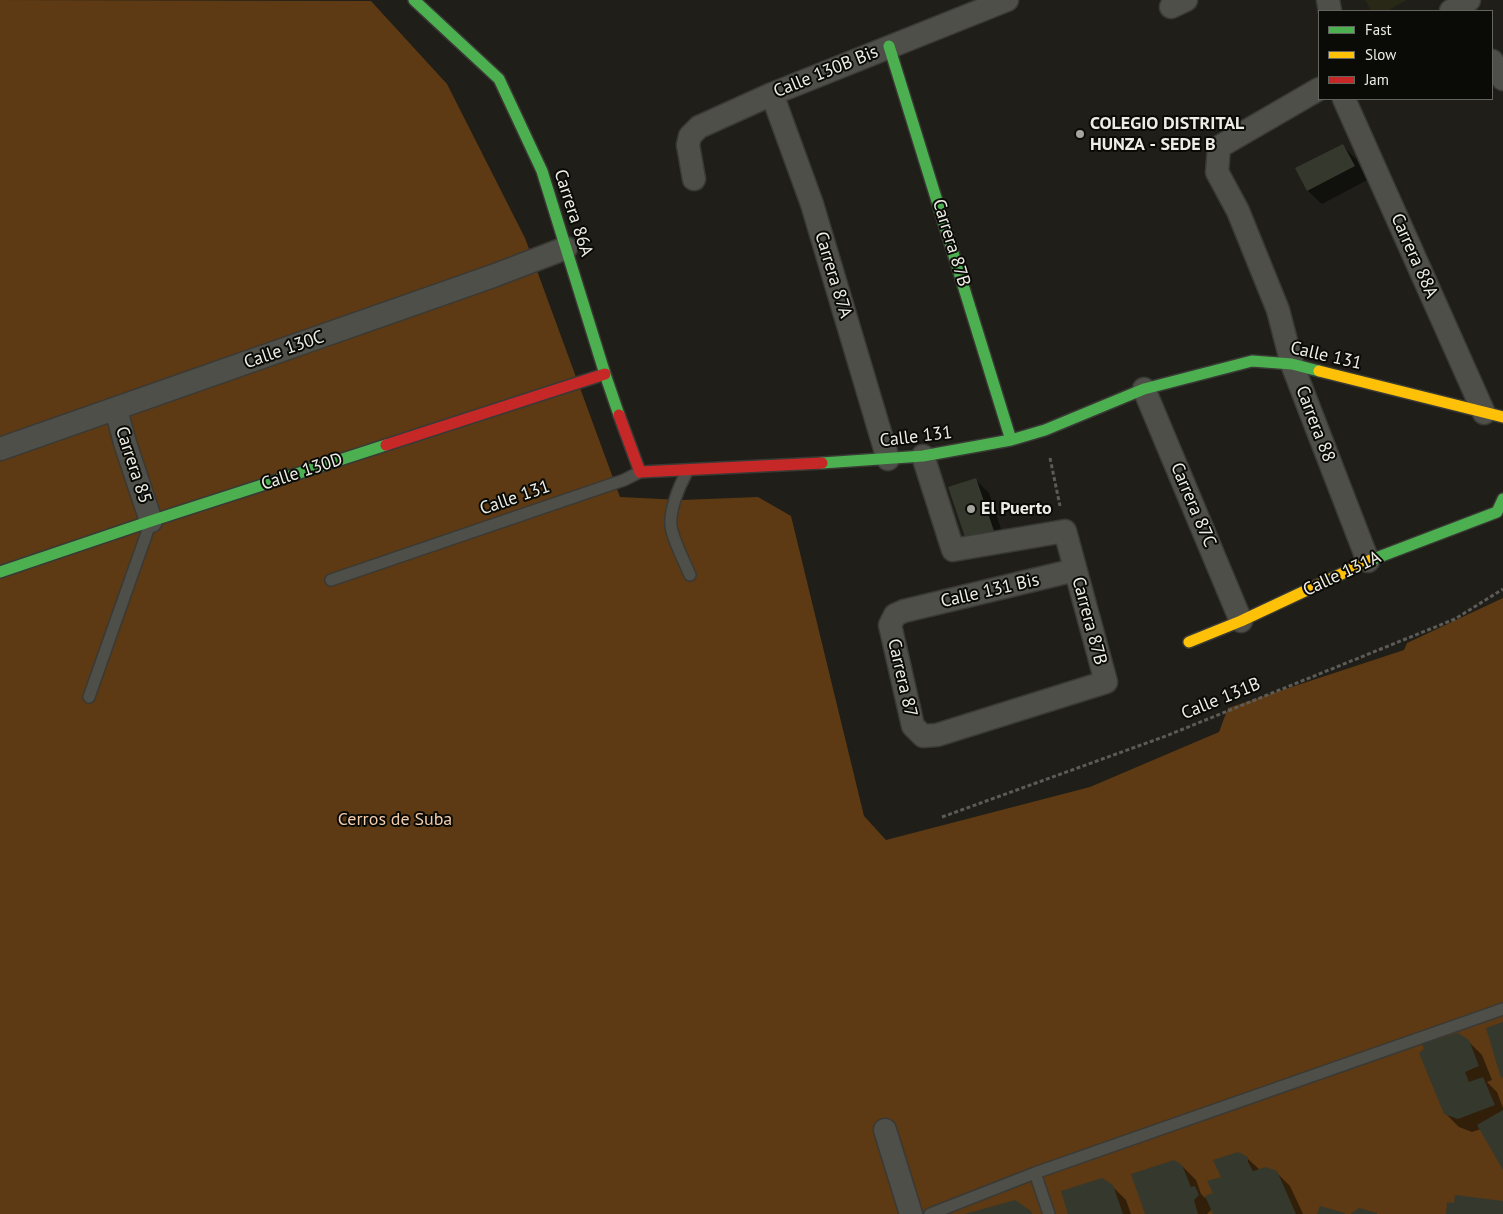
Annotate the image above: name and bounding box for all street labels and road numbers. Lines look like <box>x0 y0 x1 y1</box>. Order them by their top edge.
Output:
street label: Calle 130B Bis <box>770 41 882 103</box>
street label: Carrera 86A <box>549 167 597 259</box>
street label: Carrera 87B <box>927 197 975 289</box>
street label: Carrera 88A <box>1386 210 1442 302</box>
street label: Carrera 87A <box>810 229 856 321</box>
street label: Calle 130C <box>241 326 327 374</box>
street label: Calle 131 <box>1288 337 1364 375</box>
street label: Carrera 88 <box>1291 383 1339 465</box>
street label: Calle 131 <box>879 422 953 452</box>
street label: Carrera 85 <box>110 424 156 506</box>
street label: Calle 130D <box>258 449 346 495</box>
street label: Carrera 87C <box>1166 459 1220 551</box>
street label: Calle 131 <box>477 476 553 520</box>
street label: Calle 131A <box>1300 547 1384 601</box>
street label: Calle 131 Bis <box>939 569 1041 613</box>
street label: Carrera 87B <box>1067 575 1111 667</box>
street label: Carrera 87 <box>883 637 921 719</box>
street label: Calle 131B <box>1178 673 1264 725</box>

